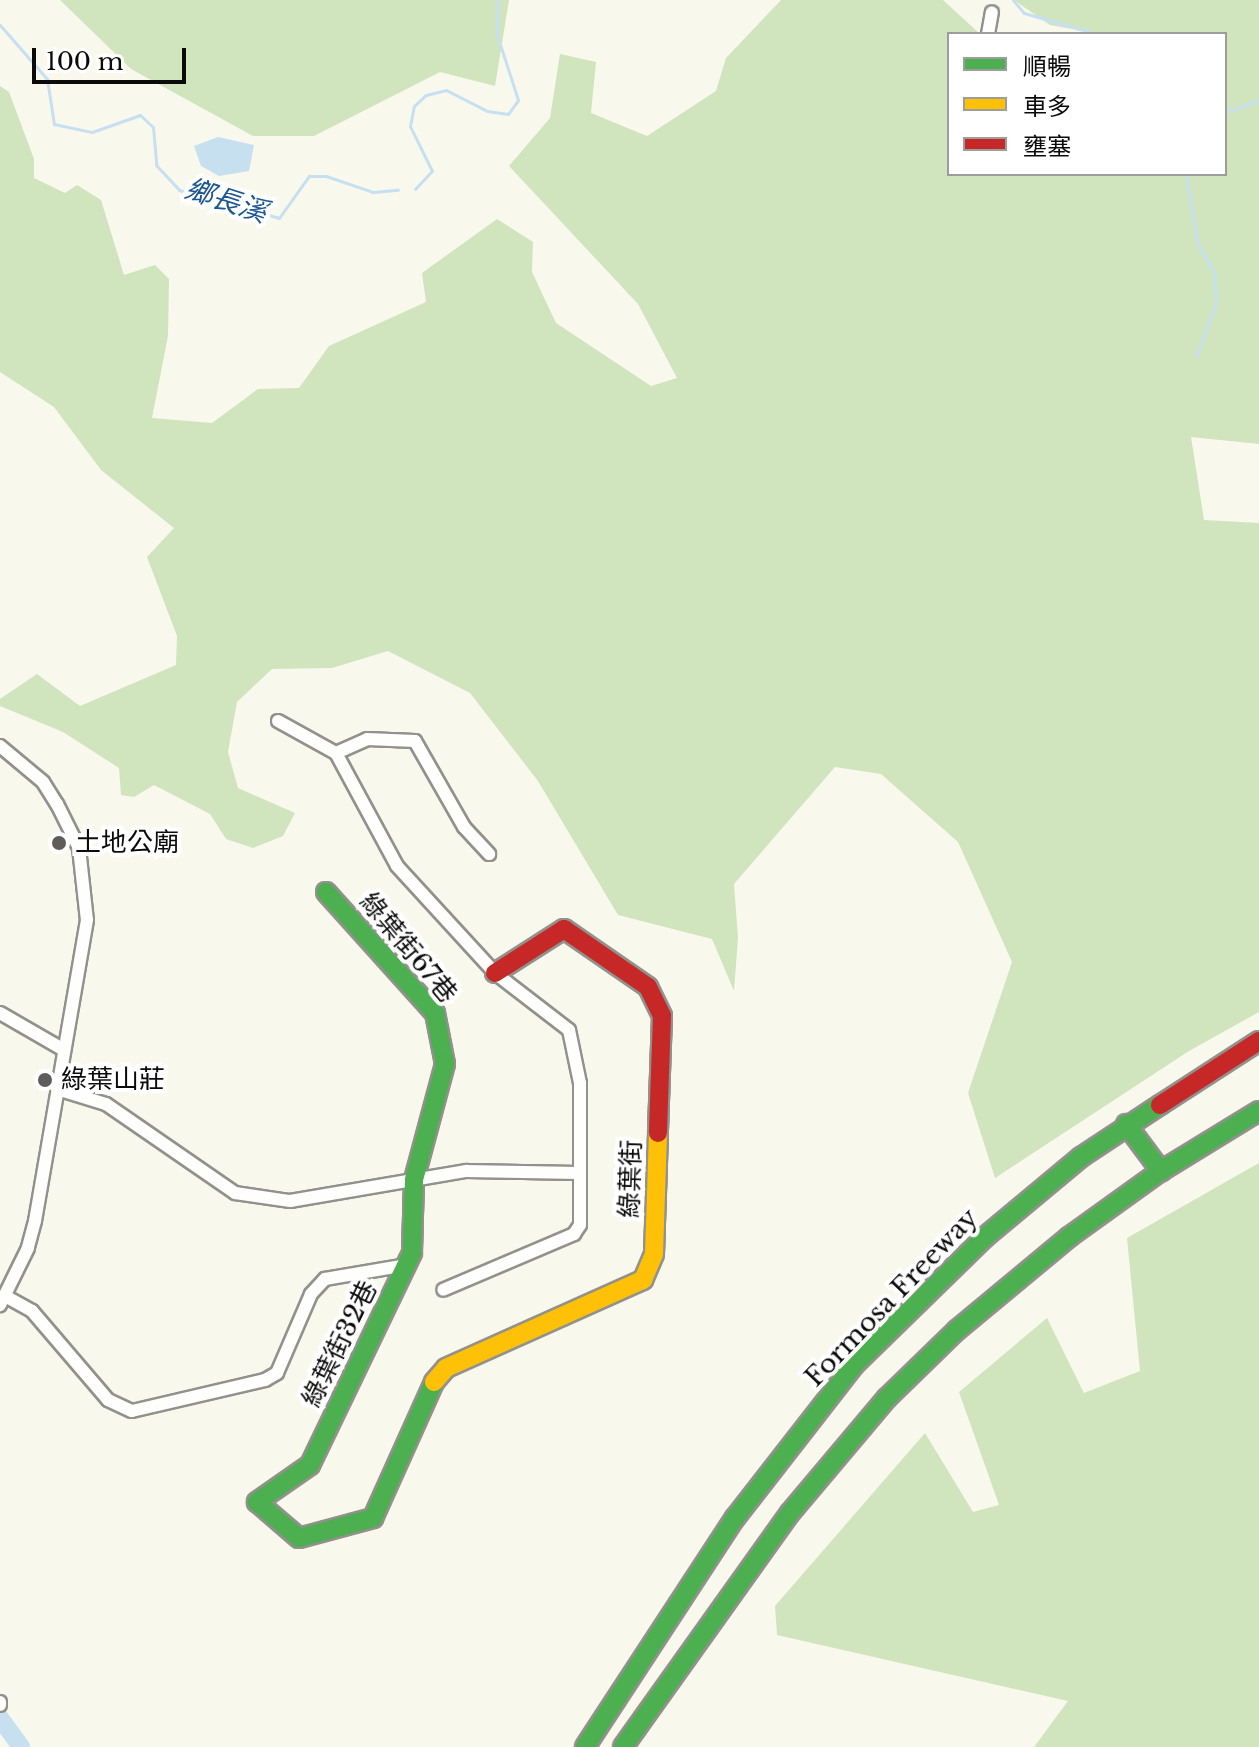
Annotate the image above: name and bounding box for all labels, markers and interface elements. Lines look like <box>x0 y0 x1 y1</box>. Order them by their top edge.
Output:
scale bar <box>36 32 190 82</box>
legend <box>947 32 1227 176</box>
text: 100 m <box>46 47 124 76</box>
text: 順暢 <box>1023 52 1071 81</box>
text: 車多 <box>1023 92 1071 121</box>
text: 壅塞 <box>1023 132 1071 161</box>
water label: 鄉長溪 <box>181 172 271 230</box>
place label: 土地公廟 <box>75 827 179 859</box>
marker: 土地公廟 <box>50 834 68 852</box>
street label: 綠葉街67巷 <box>353 887 463 1009</box>
place label: 綠葉山莊 <box>61 1064 165 1096</box>
marker: 綠葉山莊 <box>36 1071 54 1089</box>
street label: 綠葉街 <box>614 1139 648 1219</box>
street label: Formosa Freeway <box>799 1202 985 1394</box>
street label: 綠葉街32巷 <box>296 1276 384 1412</box>

